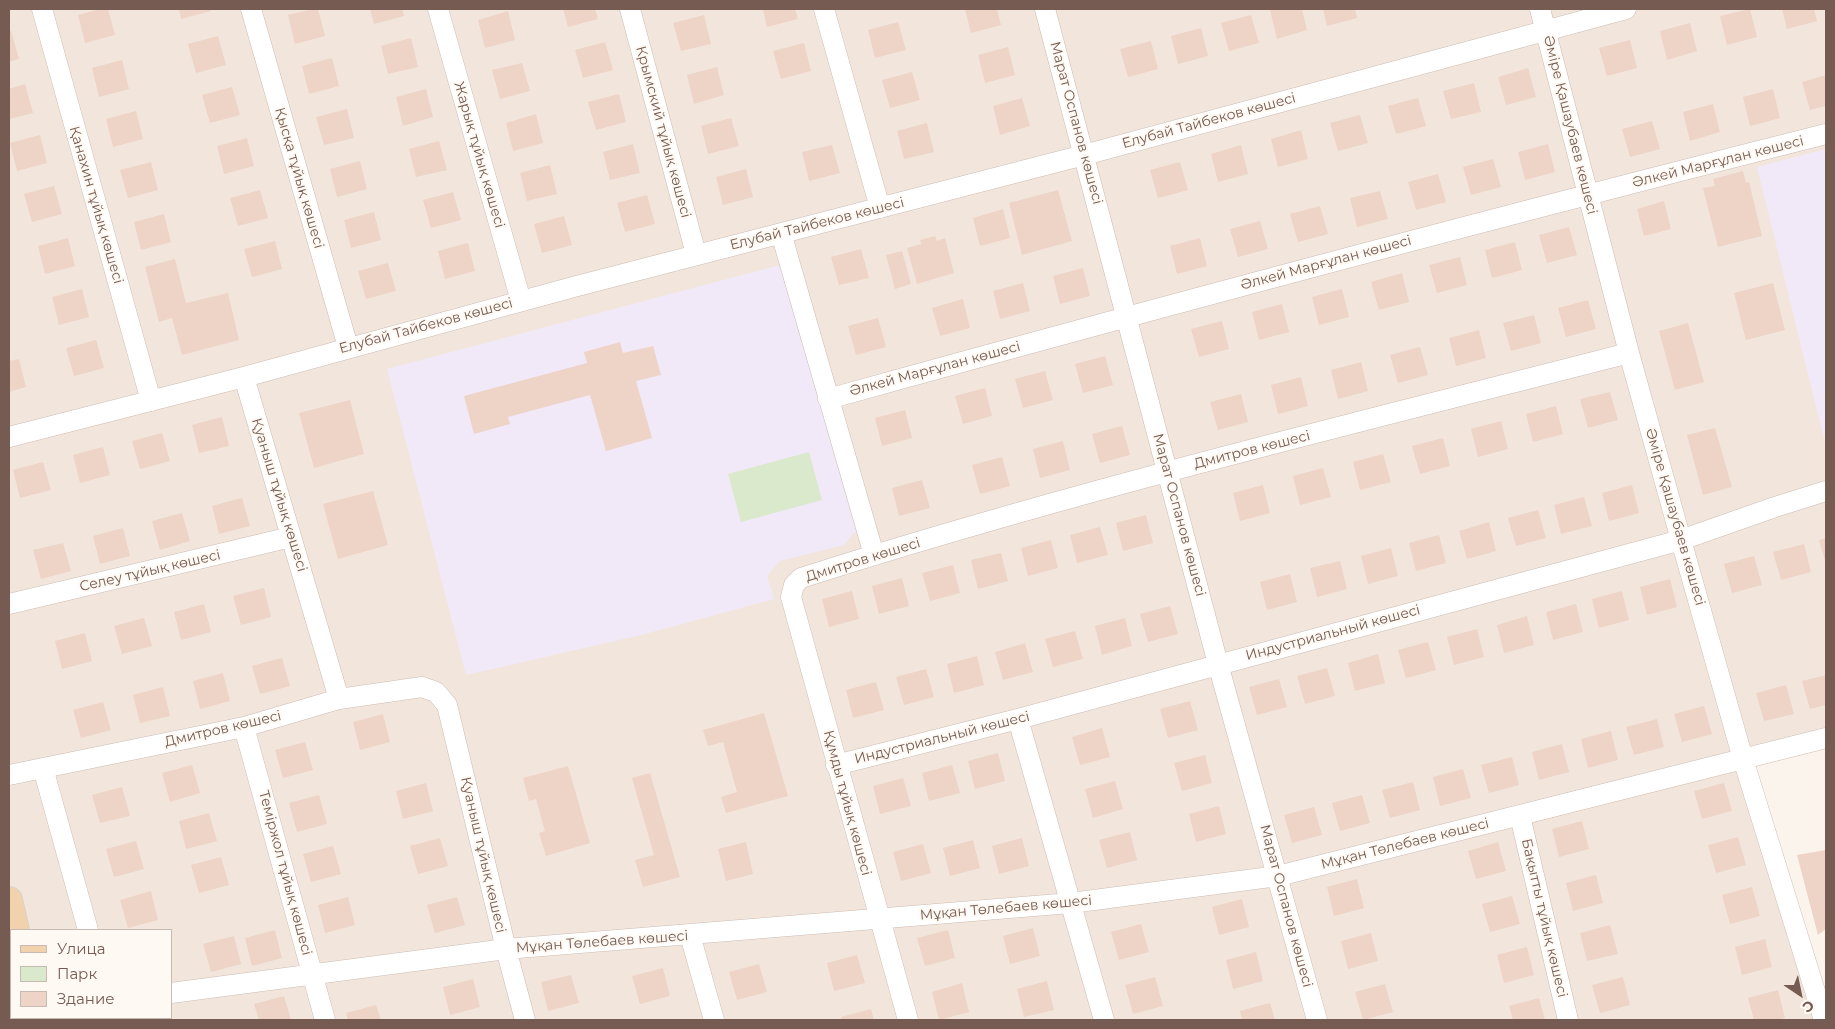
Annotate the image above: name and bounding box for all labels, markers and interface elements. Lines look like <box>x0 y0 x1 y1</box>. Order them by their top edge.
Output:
street label: Әміре Қашаубаев көшесі <box>1540 34 1600 216</box>
street label: Марат Оспанов көшесі <box>1046 40 1106 206</box>
street label: Крымский тұйық көшесі <box>632 44 694 220</box>
street label: Жарық тұйық көшесі <box>450 80 508 230</box>
street label: Елубай Тайбеков көшесі <box>1120 90 1298 152</box>
street label: Қысқа тұйық көшесі <box>271 105 327 251</box>
street label: Қанахин тұйық көшесі <box>65 124 127 286</box>
street label: Әлкей Марғұлан көшесі <box>1631 133 1805 191</box>
street label: Елубай Тайбеков көшесі <box>728 194 906 254</box>
street label: Әлкей Марғұлан көшесі <box>1239 232 1413 294</box>
street label: Елубай Тайбеков көшесі <box>337 295 515 357</box>
street label: Әлкей Марғұлан көшесі <box>848 338 1022 400</box>
street label: Қуаныш тұйық көшесі <box>248 416 310 574</box>
street label: Әміре Қашаубаев көшесі <box>1642 426 1708 608</box>
street label: Дмитров көшесі <box>1192 427 1312 473</box>
street label: Марат Оспанов көшесі <box>1149 432 1209 598</box>
street label: Дмитров көшесі <box>804 535 922 585</box>
street label: Селеу тұйық көшесі <box>78 547 222 595</box>
street label: Индустриальный көшесі <box>1244 602 1422 664</box>
street label: Дмитров көшесі <box>163 707 283 751</box>
street label: Индустриальный көшесі <box>853 708 1031 768</box>
street label: Құмды тұйық көшесі <box>820 728 874 878</box>
street label: Қуаныш тұйық көшесі <box>457 775 509 935</box>
street label: Теміржол тұйық көшесі <box>255 789 315 957</box>
street label: Мұқан Төлебаев көшесі <box>1319 815 1491 873</box>
street label: Марат Оспанов көшесі <box>1256 823 1316 989</box>
street label: Бақытты тұйық көшесі <box>1518 837 1570 999</box>
street label: Мұқан Төлебаев көшесі <box>919 892 1093 924</box>
street label: Мұқан Төлебаев көшесі <box>515 928 689 956</box>
legend <box>10 929 172 1019</box>
text: Улица <box>57 939 105 958</box>
text: Парк <box>57 964 97 983</box>
north arrow <box>1775 969 1825 1019</box>
text: Здание <box>57 989 115 1008</box>
text: С <box>1799 996 1818 1017</box>

